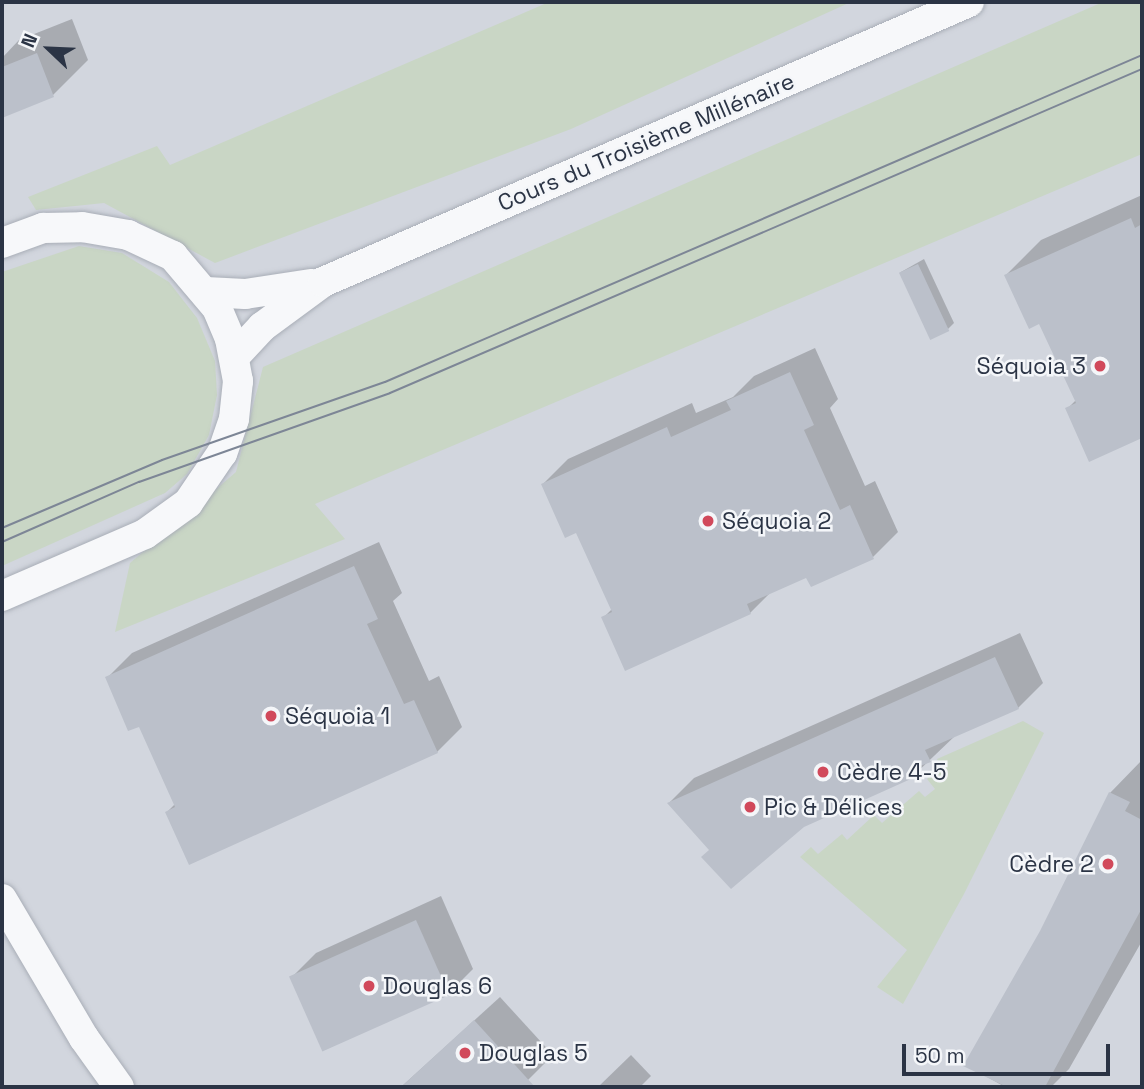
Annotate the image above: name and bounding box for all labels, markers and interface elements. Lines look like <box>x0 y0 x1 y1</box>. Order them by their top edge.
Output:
north arrow <box>14 14 84 84</box>
text: N <box>15 30 43 51</box>
street label: Cours du Troisième Millénaire <box>493 67 799 217</box>
place label: Séquoia 3 <box>977 352 1086 380</box>
marker: Séquoia 3 <box>1092 358 1108 374</box>
place label: Séquoia 2 <box>722 507 831 535</box>
marker: Séquoia 2 <box>700 513 716 529</box>
place label: Séquoia 1 <box>285 702 390 730</box>
marker: Séquoia 1 <box>263 708 279 724</box>
place label: Cèdre 4-5 <box>837 758 947 786</box>
marker: Cèdre 4-5 <box>815 764 831 780</box>
place label: Pic & Délices <box>764 793 903 821</box>
marker: Pic & Délices <box>742 799 758 815</box>
place label: Cèdre 2 <box>1009 850 1094 878</box>
marker: Cèdre 2 <box>1100 856 1116 872</box>
place label: Douglas 6 <box>383 972 492 1000</box>
marker: Douglas 6 <box>361 978 377 994</box>
scale bar <box>906 1030 1114 1074</box>
place label: Douglas 5 <box>479 1039 588 1067</box>
text: 50 m <box>915 1042 965 1069</box>
marker: Douglas 5 <box>457 1045 473 1061</box>

